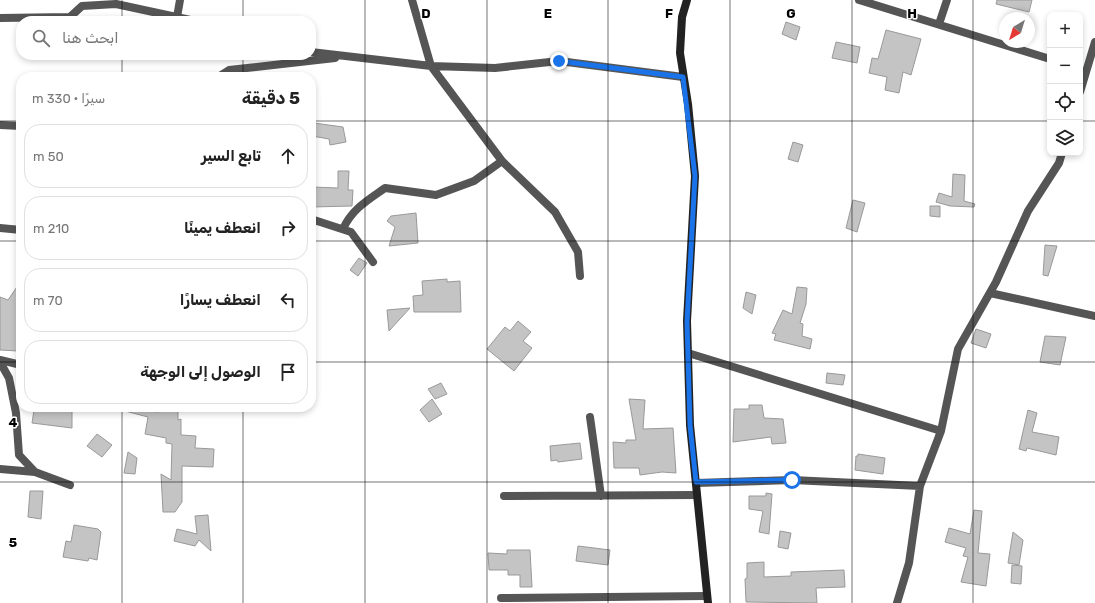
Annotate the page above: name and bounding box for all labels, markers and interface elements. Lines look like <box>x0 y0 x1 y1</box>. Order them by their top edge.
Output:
text: D <box>421 6 431 21</box>
text: E <box>544 6 552 21</box>
text: F <box>665 6 673 21</box>
text: G <box>786 6 796 21</box>
text: H <box>907 6 917 21</box>
north arrow <box>999 12 1035 48</box>
map controls <box>1047 12 1083 156</box>
button: + <box>1047 12 1083 48</box>
search box <box>16 16 316 60</box>
icon: search <box>30 27 52 49</box>
text: ابحث هنا <box>62 29 119 47</box>
button: − <box>1047 48 1083 84</box>
route end <box>550 52 568 70</box>
button: locate <box>1047 84 1083 120</box>
text: 5 دقيقة <box>242 88 300 108</box>
text: سيرًا · 330 m <box>32 91 105 106</box>
button: layers <box>1047 120 1083 156</box>
icon: ahead <box>277 145 299 167</box>
text: تابع السير <box>201 147 261 165</box>
text: 50 m <box>33 149 64 164</box>
icon: right <box>277 217 299 239</box>
text: انعطف يمينًا <box>184 219 261 237</box>
text: 210 m <box>33 221 69 236</box>
icon: left <box>277 289 299 311</box>
text: انعطف يسارًا <box>180 291 261 309</box>
text: 70 m <box>33 293 63 308</box>
icon: arrive <box>277 361 299 383</box>
text: الوصول إلى الوجهة <box>140 363 261 381</box>
text: 4 <box>9 415 18 430</box>
route start <box>783 471 801 489</box>
text: 5 <box>9 535 17 550</box>

